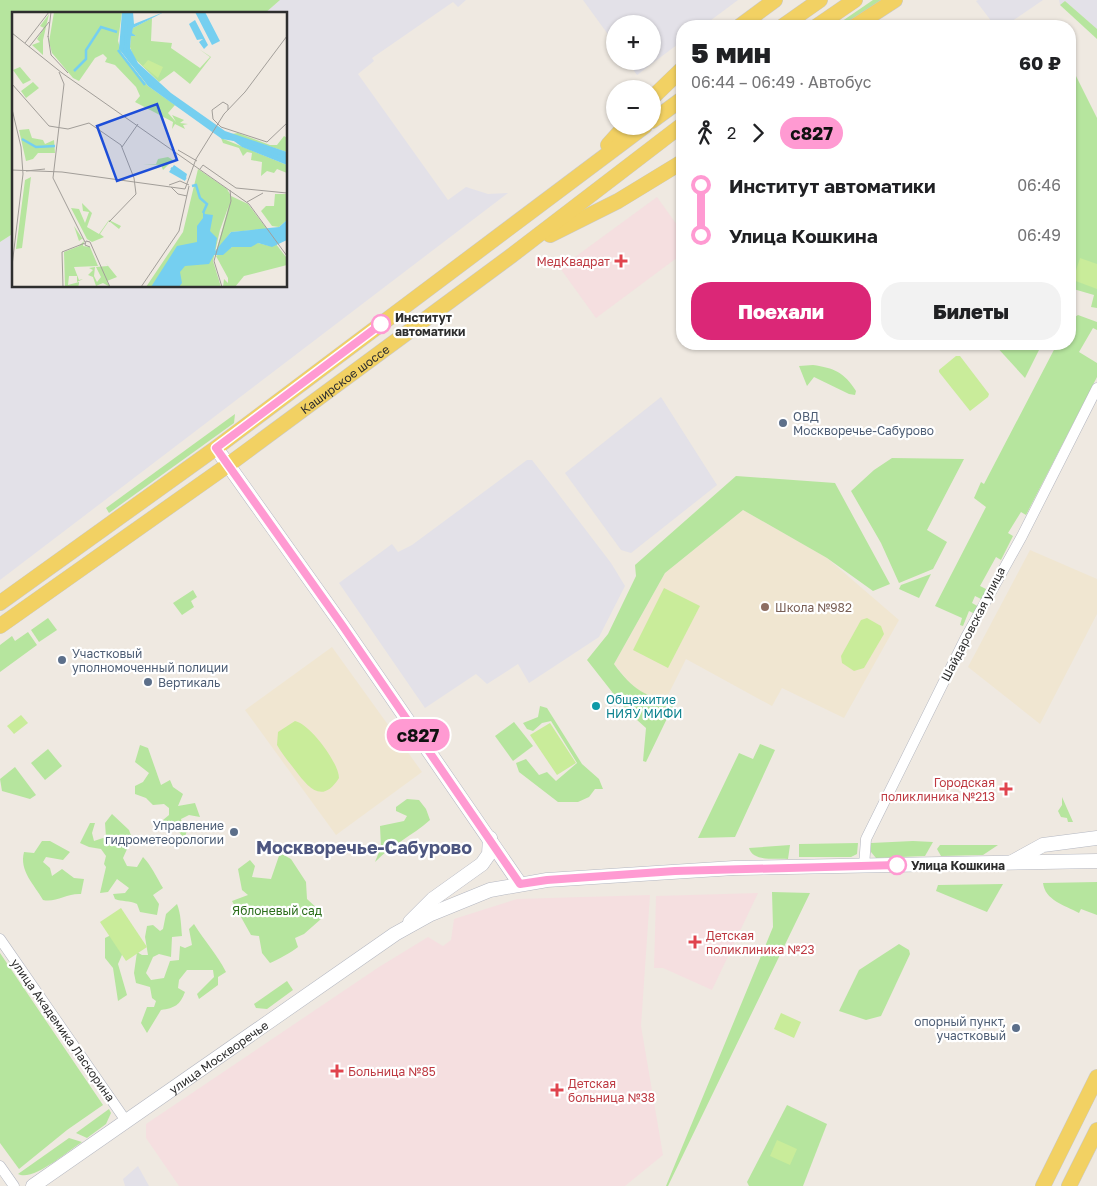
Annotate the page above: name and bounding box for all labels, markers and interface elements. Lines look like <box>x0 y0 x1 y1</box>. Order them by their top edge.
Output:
inset map <box>12 12 288 288</box>
map controls <box>606 15 661 135</box>
button: + <box>606 15 661 70</box>
text: 5 мин <box>691 36 771 69</box>
text: 60 ₽ <box>1019 51 1061 74</box>
text: 06:44 – 06:49 · Автобус <box>691 72 871 92</box>
button: − <box>606 80 661 135</box>
icon: walk <box>691 119 719 147</box>
icon: forward <box>744 119 772 147</box>
text: с827 <box>790 122 833 144</box>
text: 2 <box>727 123 736 143</box>
text: Институт автоматики <box>729 174 936 197</box>
text: 06:46 <box>1017 175 1061 195</box>
text: Улица Кошкина <box>729 224 878 247</box>
text: 06:49 <box>1017 225 1061 245</box>
place label: МедКвадрат <box>536 254 610 269</box>
marker: МедКвадрат <box>614 254 628 268</box>
button: Поехали <box>691 282 871 340</box>
button: Билеты <box>881 282 1061 340</box>
place label: Институт автоматики <box>395 310 465 339</box>
marker: Институт автоматики <box>371 314 391 334</box>
street label: Каширское шоссе <box>297 341 392 417</box>
place label: ОВД Москворечье-Сабурово <box>793 409 934 438</box>
marker: ОВД Москворечье-Сабурово <box>777 417 789 429</box>
street label: Шайдаровская улица <box>938 564 1008 684</box>
place label: Школа №982 <box>775 600 852 615</box>
marker: Школа №982 <box>759 601 771 613</box>
place label: Участковый уполномоченный полиции <box>72 646 228 675</box>
marker: Участковый уполномоченный полиции <box>56 654 68 666</box>
place label: Вертикаль <box>158 675 220 690</box>
marker: Вертикаль <box>142 676 154 688</box>
place label: Общежитие НИЯУ МИФИ <box>606 692 682 721</box>
marker: Общежитие НИЯУ МИФИ <box>590 700 602 712</box>
line badge: с827 <box>383 719 453 751</box>
text: с827 <box>397 724 439 746</box>
place label: Городская поликлиника №213 <box>881 775 995 804</box>
marker: Городская поликлиника №213 <box>999 782 1013 796</box>
place label: Управление гидрометеорологии <box>105 818 224 847</box>
marker: Управление гидрометеорологии <box>228 826 240 838</box>
district label: Москворечье-Сабурово <box>256 836 472 858</box>
marker: Улица Кошкина <box>887 855 907 875</box>
place label: Улица Кошкина <box>911 858 1005 873</box>
park label: Яблоневый сад <box>232 903 322 918</box>
place label: Детская поликлиника №23 <box>706 928 814 957</box>
marker: Детская поликлиника №23 <box>688 935 702 949</box>
street label: улица Академика Ласкорина <box>8 956 118 1104</box>
place label: опорный пункт, участковый <box>914 1014 1006 1043</box>
street label: улица Москворечье <box>166 1017 271 1097</box>
marker: опорный пункт, участковый <box>1010 1022 1022 1034</box>
marker: Больница №85 <box>330 1064 344 1078</box>
place label: Больница №85 <box>348 1064 436 1079</box>
place label: Детская больница №38 <box>568 1076 655 1105</box>
marker: Детская больница №38 <box>550 1083 564 1097</box>

